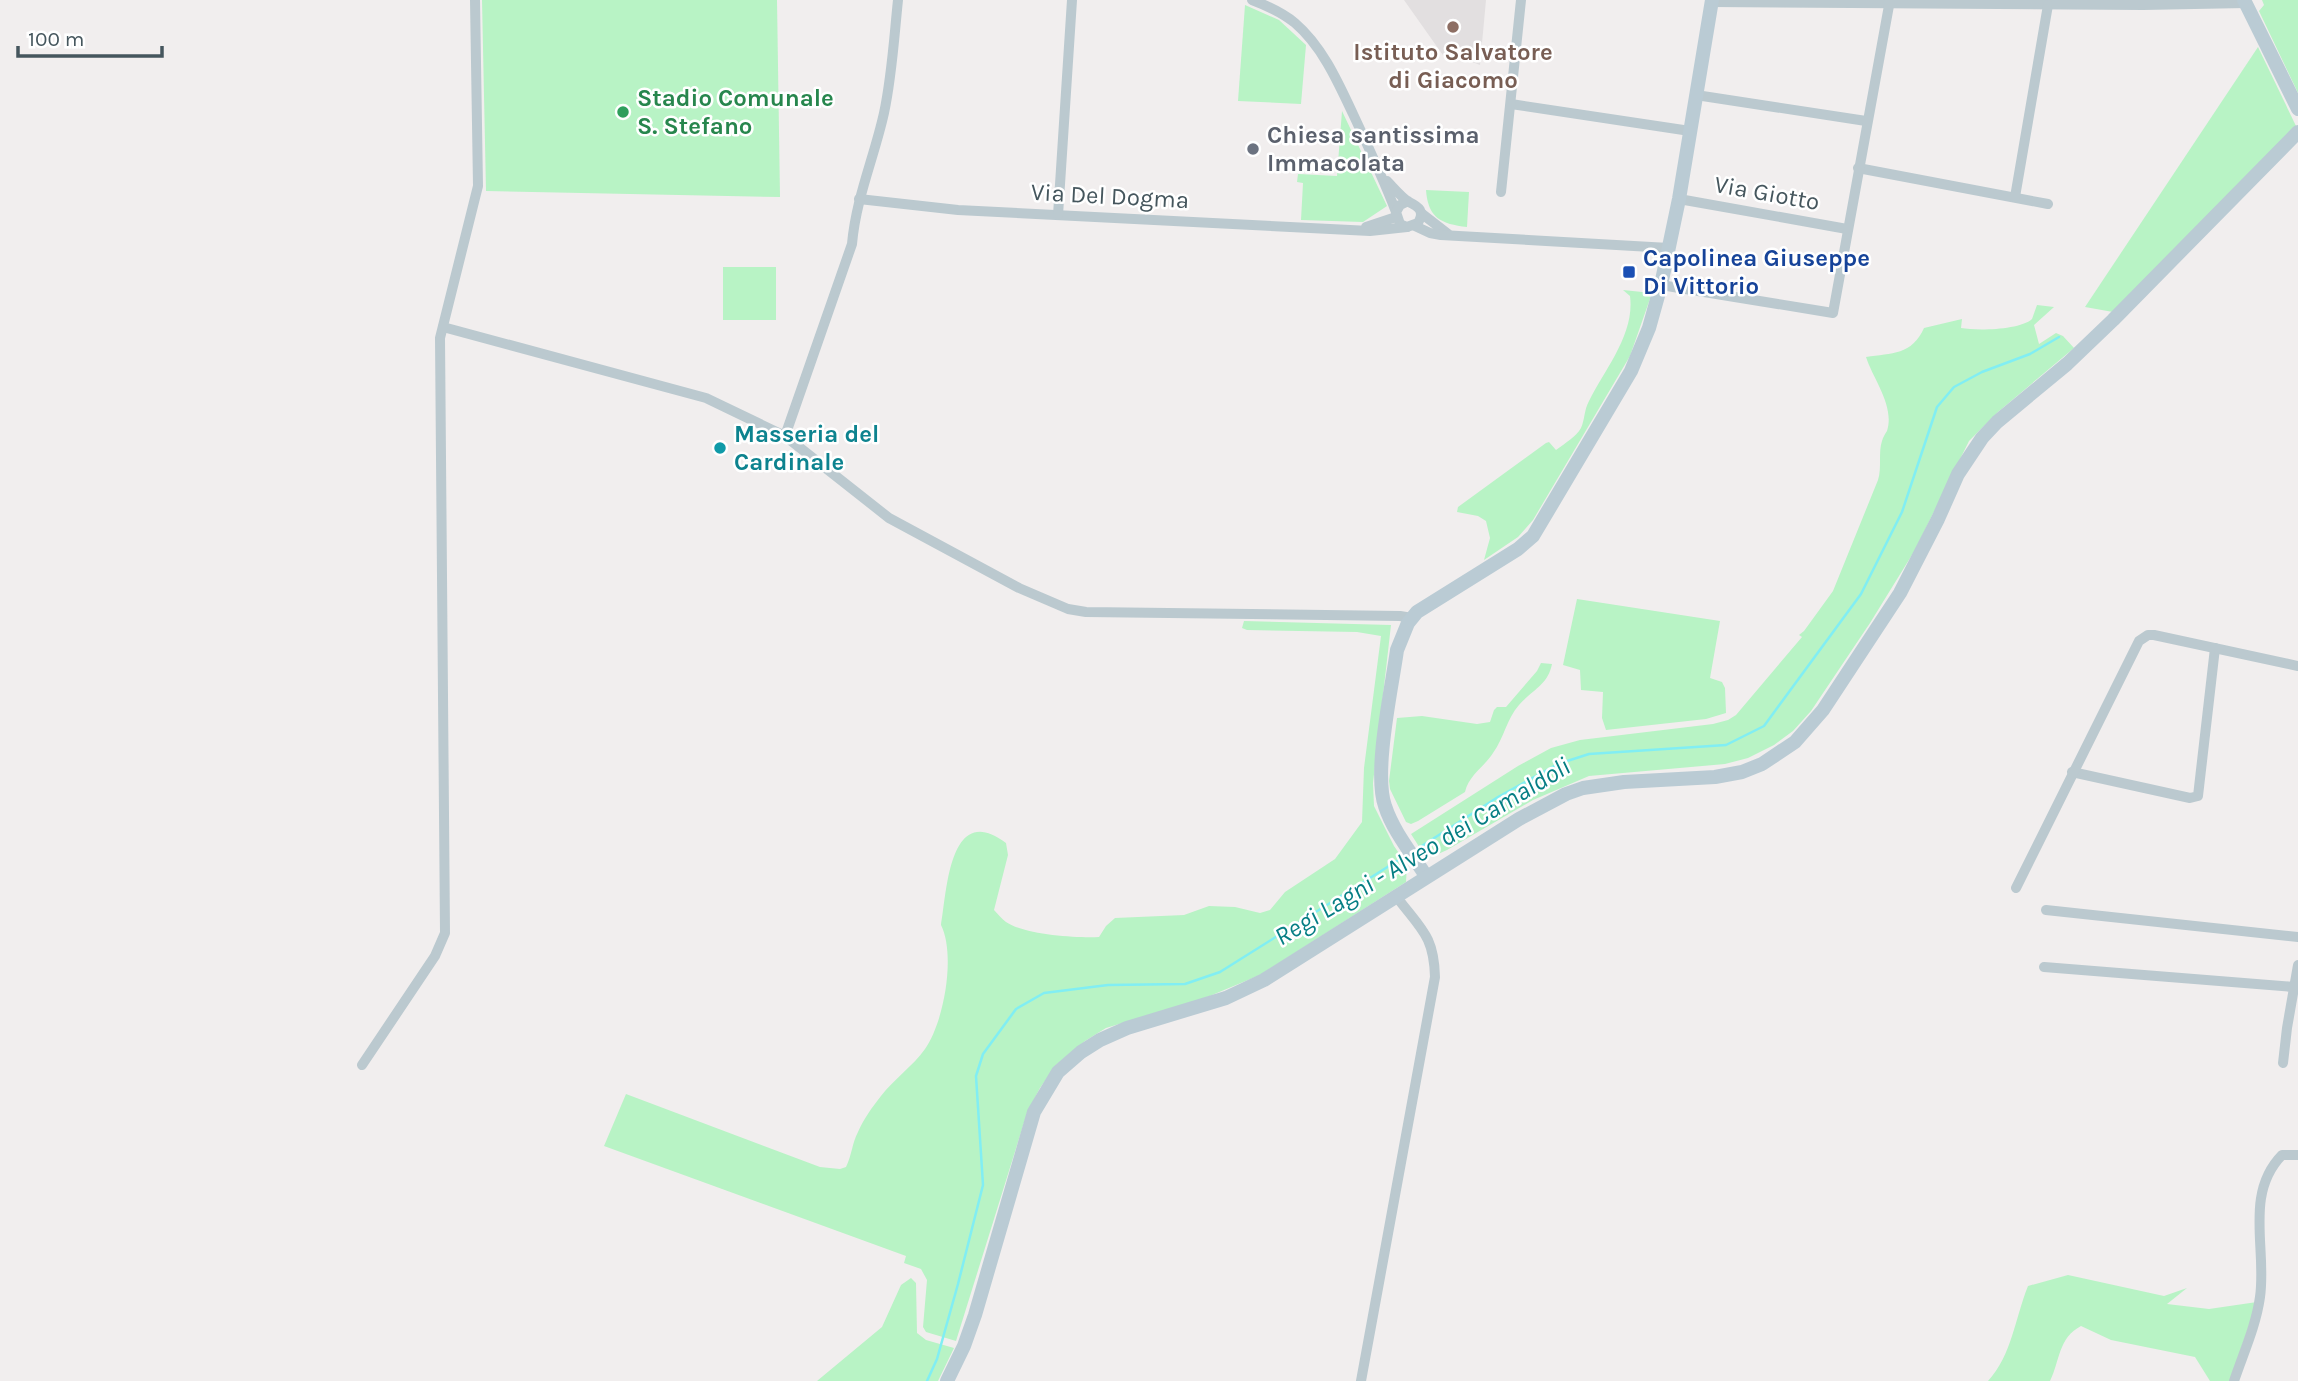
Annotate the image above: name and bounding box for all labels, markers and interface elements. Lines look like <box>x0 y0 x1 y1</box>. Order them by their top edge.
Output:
scale bar <box>18 14 161 58</box>
marker: Istituto Salvatore di Giacomo <box>1445 19 1461 35</box>
text: 100 m <box>28 27 85 51</box>
place label: Istituto Salvatore di Giacomo <box>1353 38 1553 94</box>
place label: Stadio Comunale S. Stefano <box>637 84 834 140</box>
marker: Stadio Comunale S. Stefano <box>615 104 631 120</box>
place label: Chiesa santissima Immacolata <box>1267 121 1480 177</box>
marker: Chiesa santissima Immacolata <box>1245 141 1261 157</box>
street label: Via Giotto <box>1712 170 1822 216</box>
street label: Via Del Dogma <box>1030 178 1190 214</box>
place label: Capolinea Giuseppe Di Vittorio <box>1643 244 1870 300</box>
marker: Capolinea Giuseppe Di Vittorio <box>1621 264 1637 280</box>
place label: Masseria del Cardinale <box>734 420 879 476</box>
marker: Masseria del Cardinale <box>712 440 728 456</box>
water label: Regi Lagni - Alveo dei Camaldoli <box>1269 751 1576 952</box>

